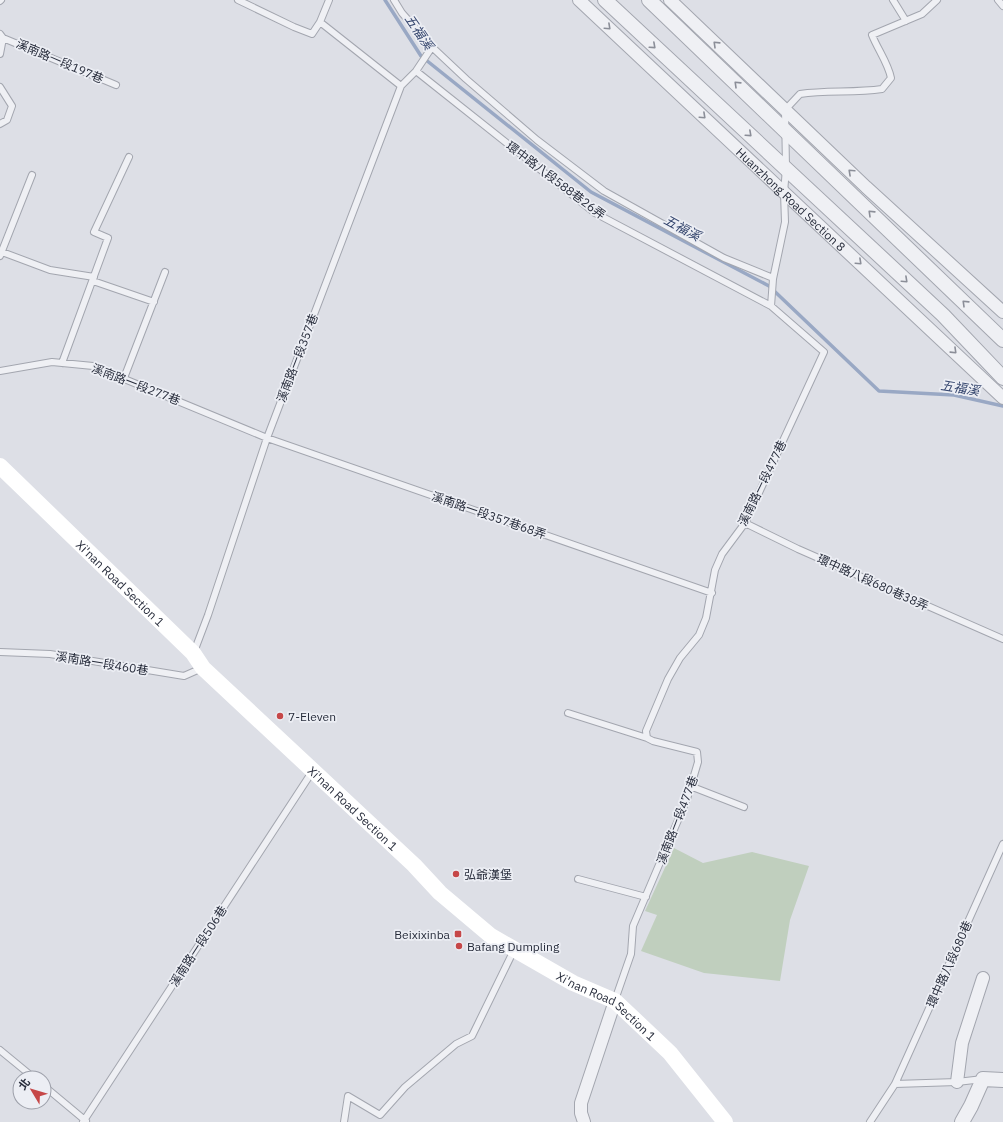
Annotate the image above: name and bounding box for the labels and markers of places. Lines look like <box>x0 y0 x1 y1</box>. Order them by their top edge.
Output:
place label: 7-Eleven <box>288 709 336 724</box>
marker: 7-Eleven <box>275 711 285 721</box>
place label: 弘爺漢堡 <box>464 867 512 882</box>
marker: 弘爺漢堡 <box>451 869 461 879</box>
place label: Beixixinba <box>394 927 451 942</box>
marker: Beixixinba <box>453 929 463 939</box>
place label: Bafang Dumpling <box>467 939 560 954</box>
marker: Bafang Dumpling <box>454 941 464 951</box>

